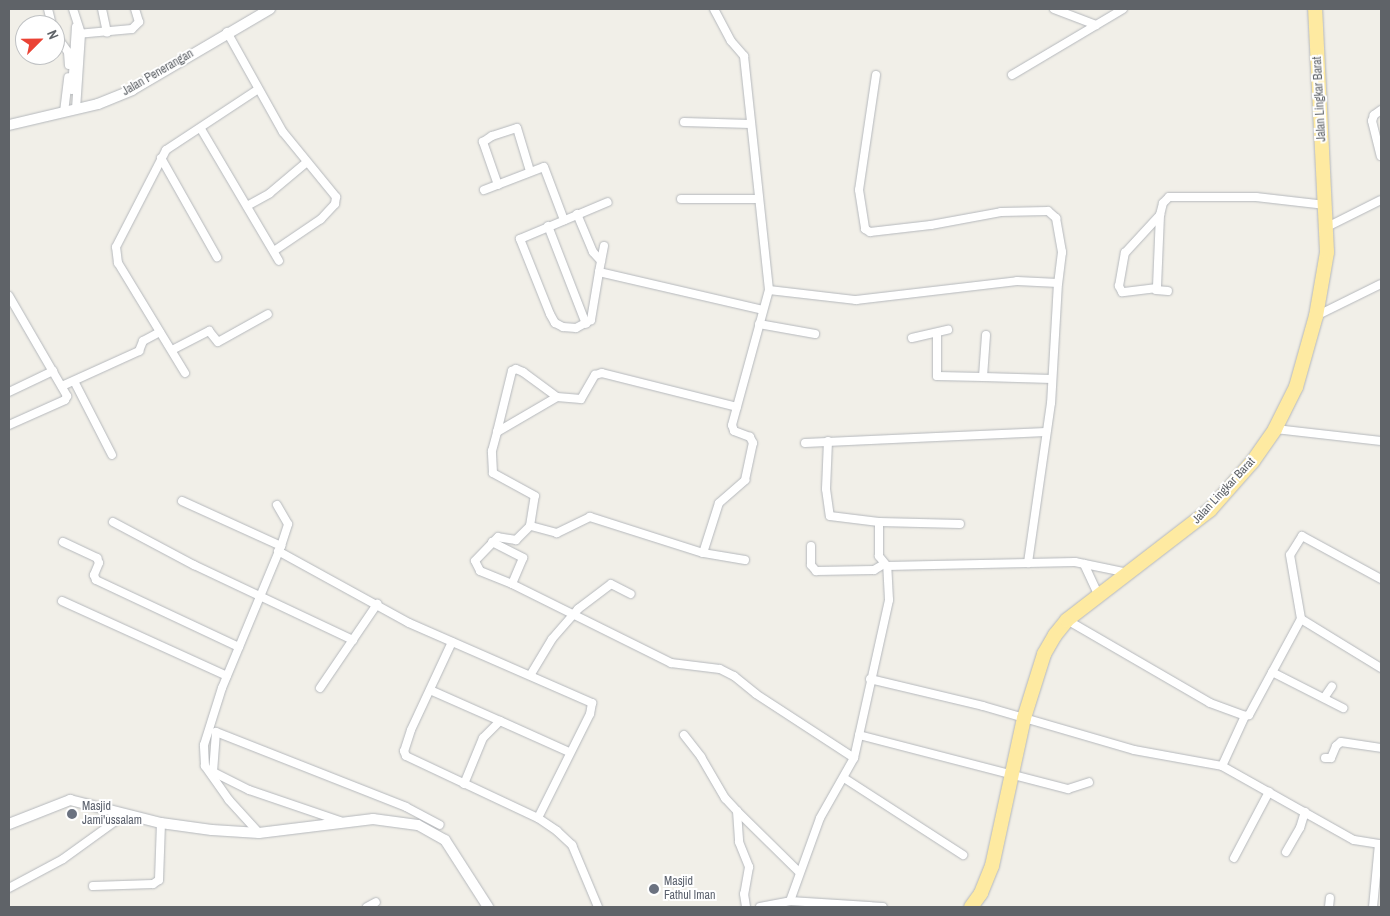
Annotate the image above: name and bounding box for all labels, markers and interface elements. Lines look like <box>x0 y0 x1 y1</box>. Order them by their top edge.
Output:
north arrow <box>15 15 65 65</box>
text: N <box>43 27 63 42</box>
street label: Jalan Penerangan <box>120 47 196 99</box>
street label: Jalan Lingkar Barat <box>1311 56 1329 142</box>
street label: Jalan Lingkar Barat <box>1190 455 1258 527</box>
place label: Masjid Jami'ussalam <box>82 800 142 828</box>
marker: Masjid Jami'ussalam <box>66 808 78 820</box>
place label: Masjid Fathul Iman <box>664 875 715 903</box>
marker: Masjid Fathul Iman <box>648 883 660 895</box>

